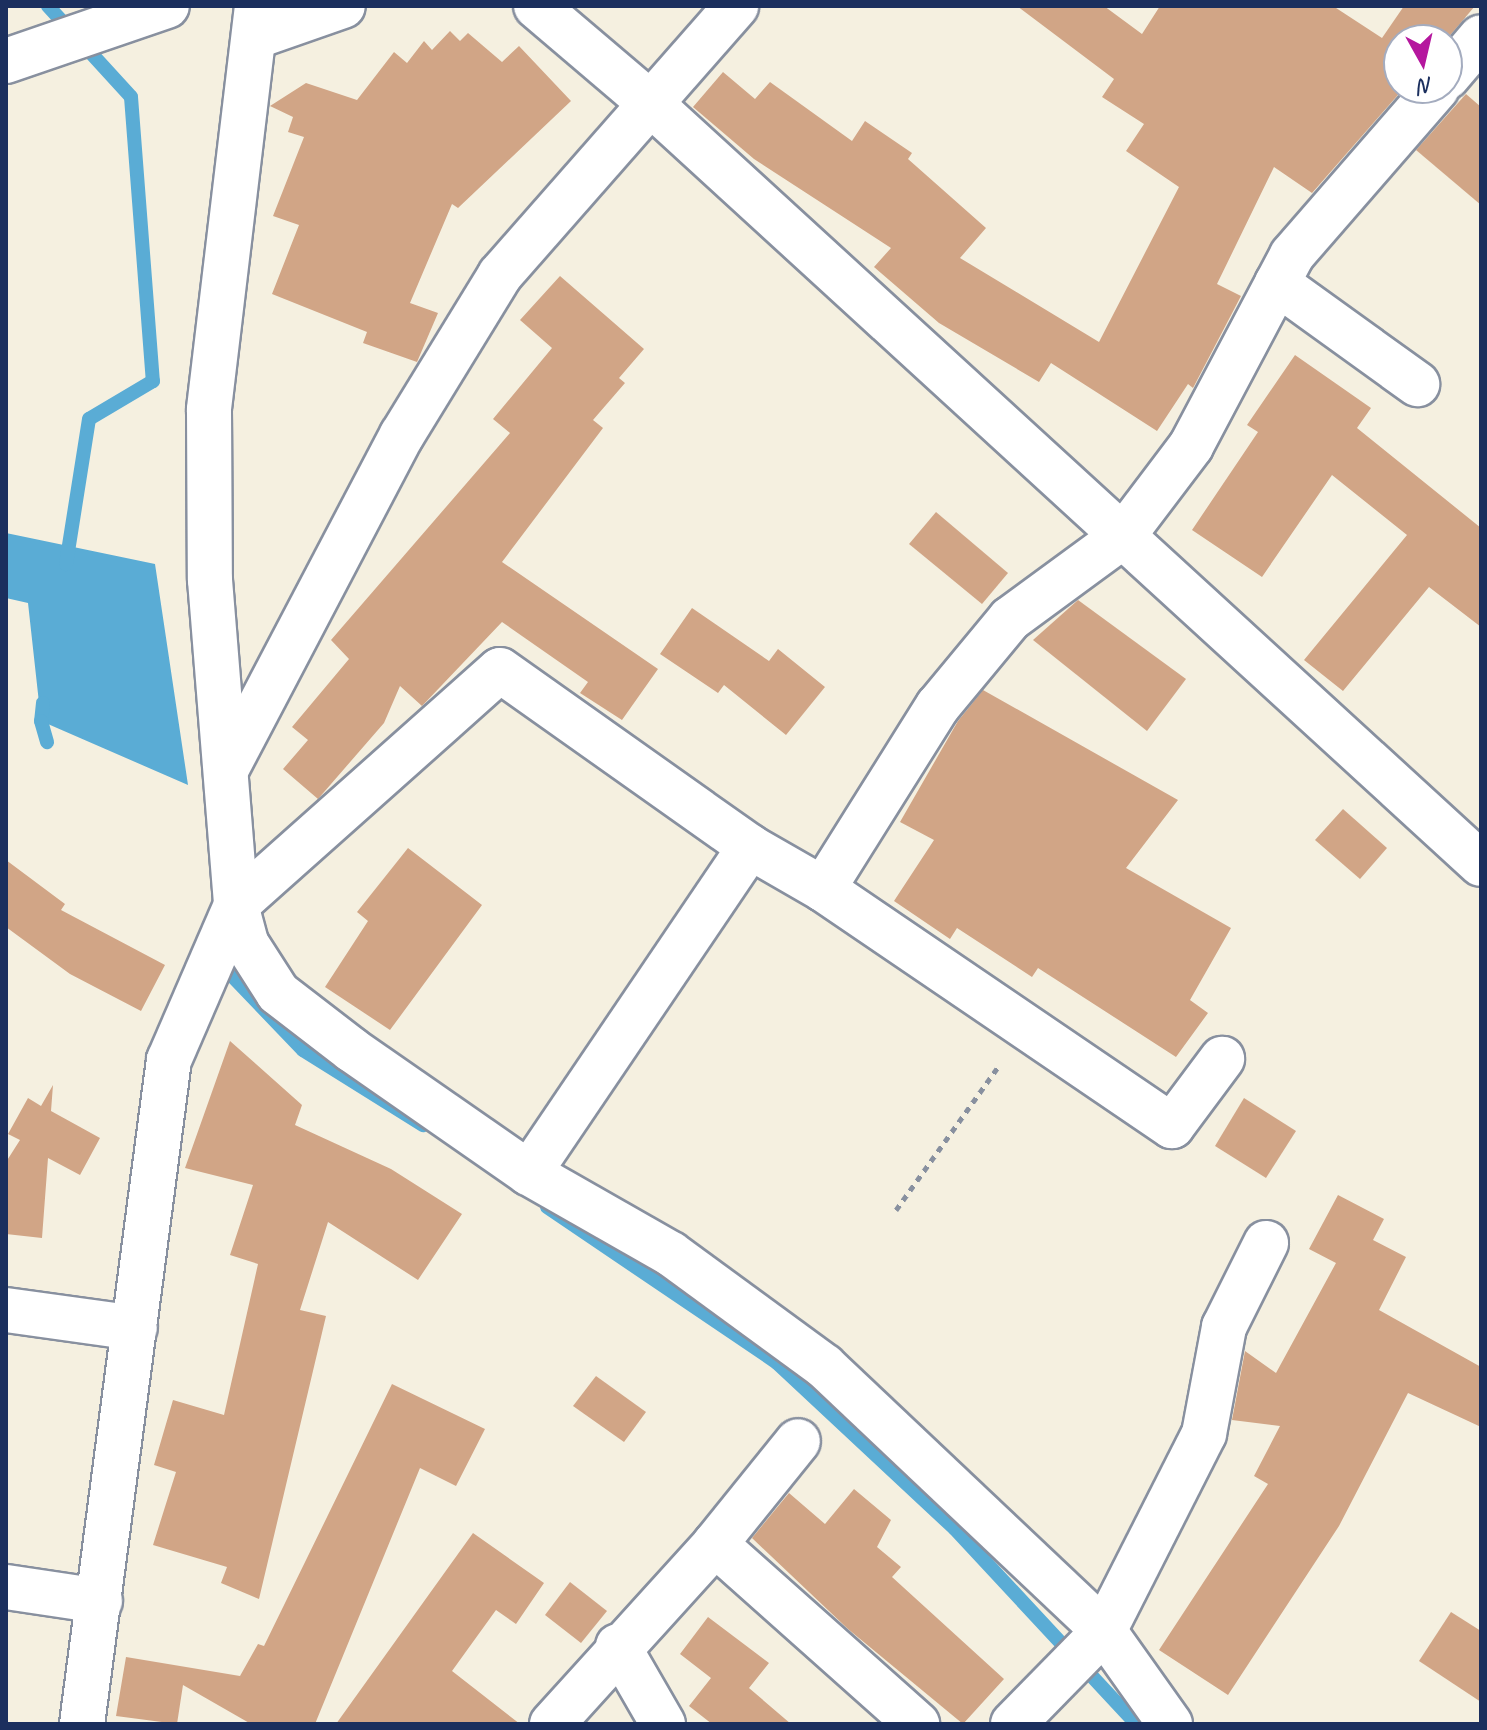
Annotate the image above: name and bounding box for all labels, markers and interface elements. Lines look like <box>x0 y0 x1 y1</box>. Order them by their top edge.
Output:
north arrow <box>1383 24 1463 104</box>
text: N <box>1417 71 1435 101</box>

